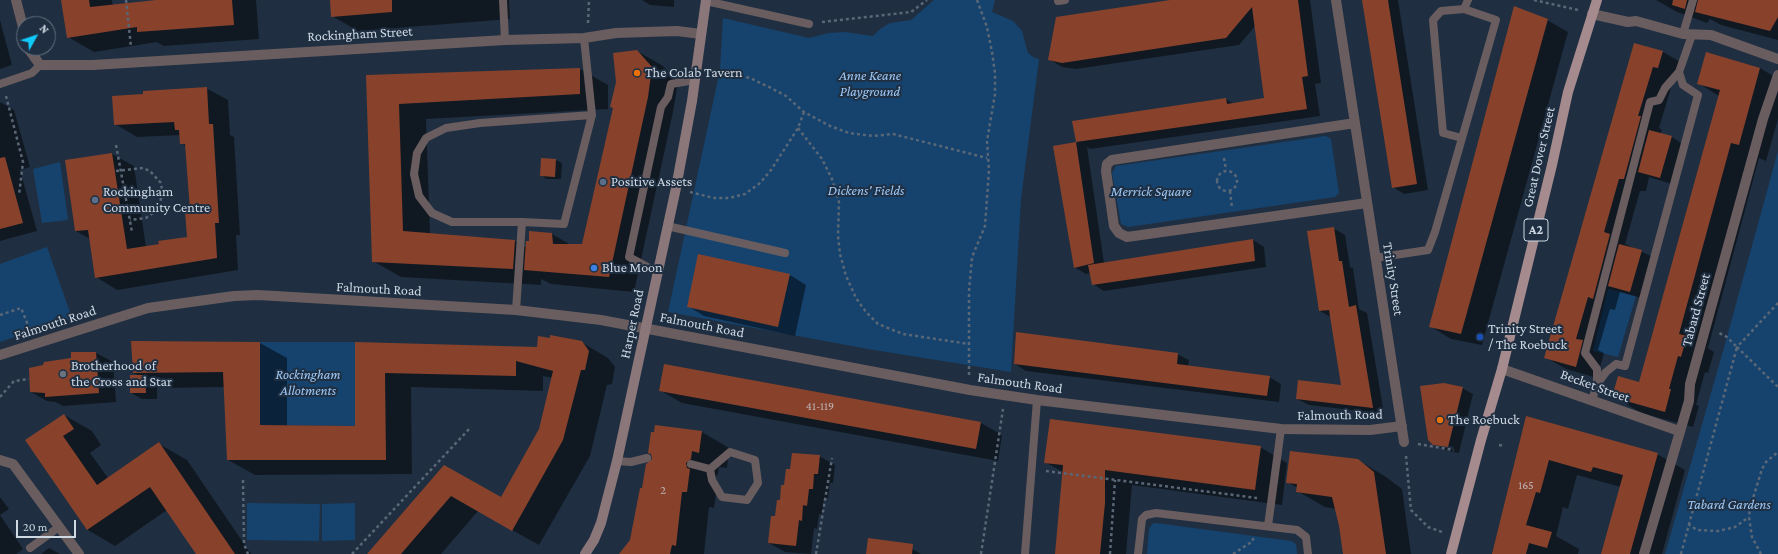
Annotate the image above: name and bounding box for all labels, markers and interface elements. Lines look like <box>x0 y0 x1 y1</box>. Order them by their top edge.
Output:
north arrow <box>16 16 56 56</box>
text: N <box>37 22 51 36</box>
street label: Rockingham Street <box>307 23 413 45</box>
place label: The Colab Tavern <box>645 65 743 81</box>
marker: The Colab Tavern <box>632 68 642 78</box>
park label: Anne Keane Playground <box>839 68 901 100</box>
street label: Great Dover Street <box>1519 105 1559 209</box>
place label: Positive Assets <box>611 174 692 190</box>
marker: Positive Assets <box>598 177 608 187</box>
park label: Dickens' Fields <box>828 183 904 199</box>
place label: Rockingham Community Centre <box>103 184 210 216</box>
park label: Merrick Square <box>1111 184 1191 200</box>
marker: Rockingham Community Centre <box>90 195 100 205</box>
road number: A2 <box>1524 219 1548 241</box>
street label: Trinity Street <box>1379 241 1407 317</box>
place label: Blue Moon <box>602 260 663 276</box>
marker: Blue Moon <box>589 263 599 273</box>
street label: Tabard Street <box>1678 272 1714 348</box>
street label: Falmouth Road <box>336 278 422 300</box>
street label: Harper Road <box>616 288 648 360</box>
street label: Falmouth Road <box>12 302 98 344</box>
street label: Falmouth Road <box>658 309 746 341</box>
place label: Trinity Street / The Roebuck <box>1488 321 1567 354</box>
marker: Trinity Street / The Roebuck <box>1475 332 1485 342</box>
place label: Brotherhood of the Cross and Star <box>71 358 172 390</box>
street label: Becket Street <box>1558 366 1632 406</box>
park label: Rockingham Allotments <box>275 367 341 400</box>
marker: Brotherhood of the Cross and Star <box>58 369 68 379</box>
street label: Falmouth Road <box>976 369 1064 397</box>
house number: 41-119 <box>806 399 834 413</box>
street label: Falmouth Road <box>1297 406 1383 424</box>
place label: The Roebuck <box>1448 412 1520 428</box>
marker: The Roebuck <box>1435 415 1445 425</box>
house number: 165 <box>1518 478 1534 492</box>
house number: 2 <box>660 483 666 497</box>
park label: Tabard Gardens <box>1687 497 1771 513</box>
scale bar <box>18 512 78 538</box>
text: 20 m <box>23 520 47 534</box>

